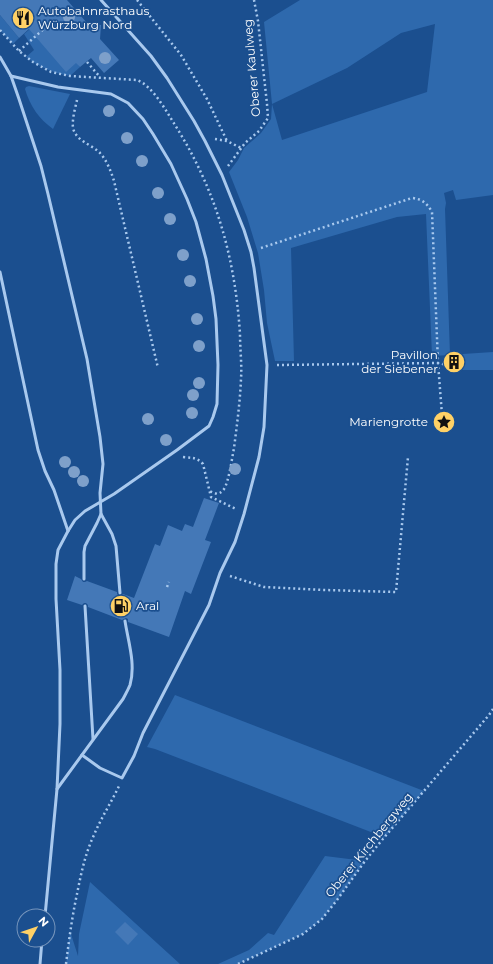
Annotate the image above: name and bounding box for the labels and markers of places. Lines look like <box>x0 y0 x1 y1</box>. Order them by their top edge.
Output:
place label: Autobahnrasthaus Würzburg Nord <box>38 3 150 32</box>
restaurant icon: Autobahnrasthaus Würzburg Nord <box>10 5 36 31</box>
place label: Pavillon der Siebener <box>361 347 438 376</box>
building icon: Pavillon der Siebener <box>441 349 467 375</box>
place icon: Mariengrotte <box>431 409 457 435</box>
place label: Mariengrotte <box>349 414 428 429</box>
fuel station icon: Aral <box>108 593 134 619</box>
place label: Aral <box>136 598 159 613</box>

